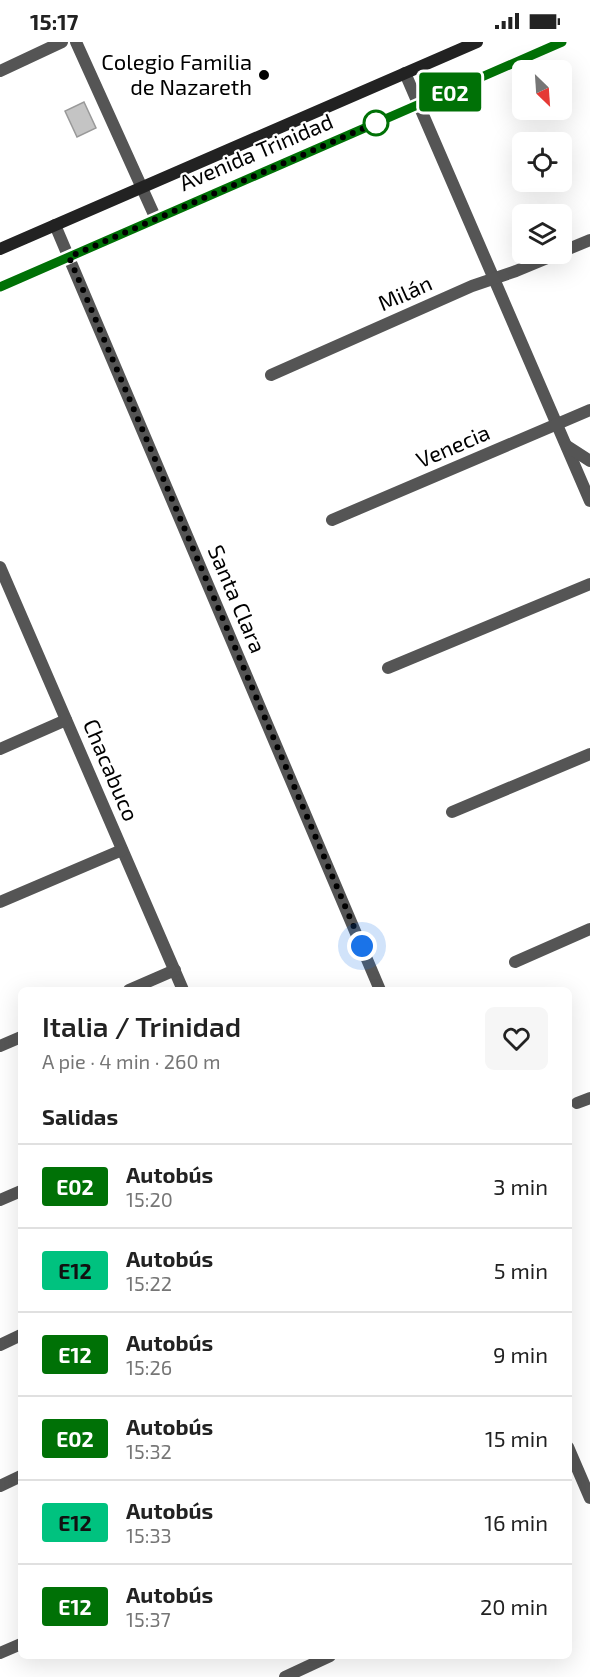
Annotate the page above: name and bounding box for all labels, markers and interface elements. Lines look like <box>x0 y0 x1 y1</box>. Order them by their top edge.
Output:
text: 15:17 <box>30 8 78 34</box>
place label: Colegio Familia de Nazareth <box>101 48 252 99</box>
north arrow <box>512 60 572 120</box>
map controls <box>512 60 572 264</box>
marker: Colegio Familia de Nazareth <box>257 68 271 82</box>
line badge: E02 <box>416 73 484 112</box>
text: E02 <box>431 80 469 105</box>
street label: Avenida Trinidad <box>175 107 336 195</box>
unlabelled marker <box>363 110 389 136</box>
button: locate <box>512 132 572 192</box>
button: layers <box>512 204 572 264</box>
street label: Milán <box>374 269 436 315</box>
street label: Venecia <box>412 418 493 472</box>
street label: Santa Clara <box>204 541 272 656</box>
street label: Chacabuco <box>79 715 145 825</box>
your location <box>347 931 377 961</box>
button: heart <box>485 1007 548 1070</box>
text: Italia / Trinidad <box>42 1009 241 1043</box>
text: A pie · 4 min · 260 m <box>42 1049 221 1073</box>
text: Salidas <box>42 1103 118 1129</box>
text: Autobús <box>126 1161 213 1187</box>
text: 3 min <box>493 1173 548 1199</box>
text: E02 <box>56 1174 94 1199</box>
text: 15:20 <box>126 1187 173 1211</box>
text: Autobús <box>126 1245 213 1271</box>
text: 5 min <box>494 1257 548 1283</box>
text: E12 <box>58 1258 92 1283</box>
text: 15:22 <box>126 1271 172 1295</box>
text: Autobús <box>126 1329 213 1355</box>
text: 9 min <box>493 1341 548 1367</box>
text: E12 <box>58 1342 92 1367</box>
text: 15:26 <box>126 1355 172 1379</box>
text: Autobús <box>126 1413 213 1439</box>
text: 15 min <box>485 1425 548 1451</box>
text: E02 <box>56 1426 94 1451</box>
text: 15:32 <box>126 1439 172 1463</box>
text: Autobús <box>126 1497 213 1523</box>
text: 16 min <box>484 1509 548 1535</box>
text: E12 <box>58 1510 92 1535</box>
text: 15:33 <box>126 1523 172 1547</box>
text: Autobús <box>126 1581 213 1607</box>
text: 20 min <box>480 1593 548 1619</box>
text: E12 <box>58 1594 92 1619</box>
text: 15:37 <box>126 1607 171 1631</box>

